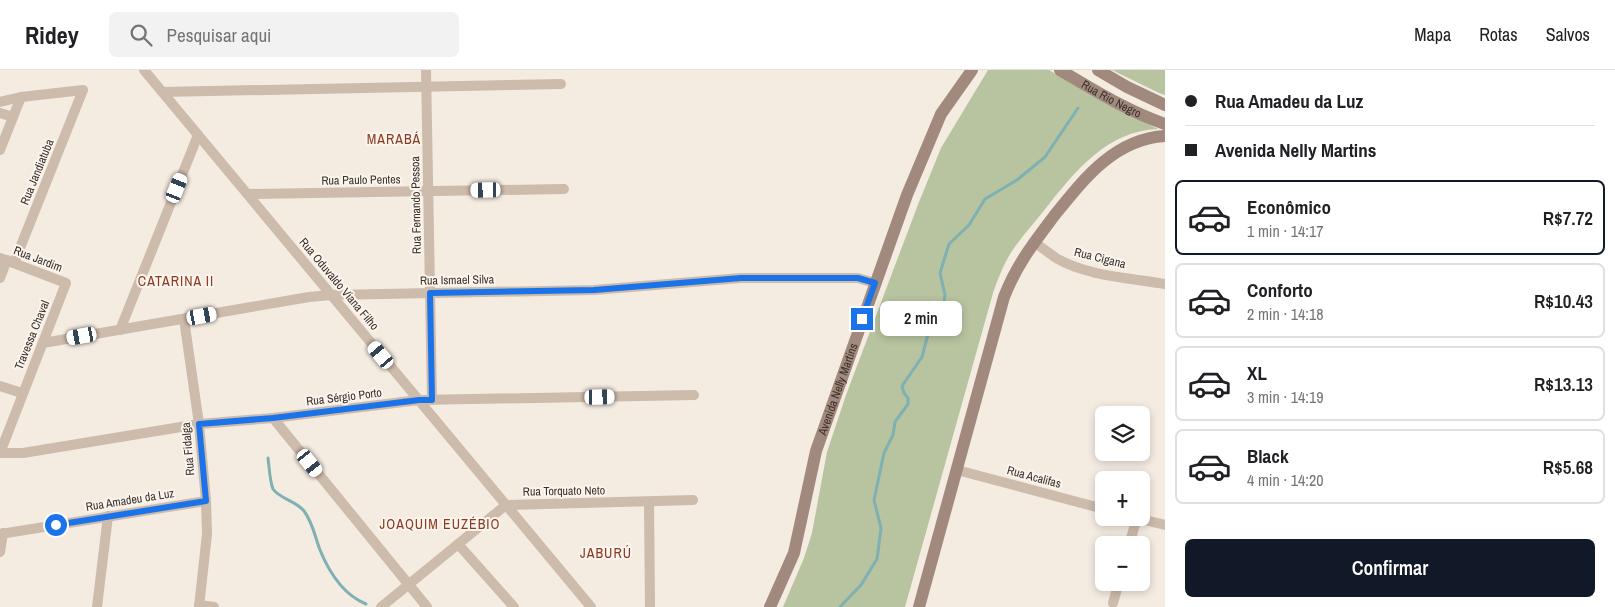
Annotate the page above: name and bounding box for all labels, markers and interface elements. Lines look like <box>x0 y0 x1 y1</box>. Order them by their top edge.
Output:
search box <box>109 12 459 57</box>
text: Ridey <box>25 19 79 51</box>
icon: search <box>127 21 155 49</box>
text: Pesquisar aqui <box>167 22 271 48</box>
text: Mapa <box>1414 22 1451 47</box>
text: Rotas <box>1479 22 1518 47</box>
text: Salvos <box>1546 22 1590 47</box>
street label: Rua Rio Negro <box>1078 76 1144 122</box>
text: Rua Amadeu da Luz <box>1215 88 1363 114</box>
district label: MARABÁ <box>367 130 421 148</box>
street label: Rua Jandiatuba <box>17 136 58 207</box>
text: Avenida Nelly Martins <box>1215 137 1376 163</box>
street label: Rua Fernando Pessoa <box>407 155 425 254</box>
car <box>164 171 189 205</box>
street label: Rua Paulo Pentes <box>321 171 401 189</box>
car <box>470 182 501 198</box>
text: Econômico <box>1247 194 1331 220</box>
icon: car <box>1187 195 1232 240</box>
text: R$7.72 <box>1543 205 1593 231</box>
text: 1 min · 14:17 <box>1247 220 1324 242</box>
street label: Rua Oduvaldo Viana Filho <box>296 234 382 334</box>
street label: Rua Jardim <box>11 242 65 276</box>
street label: Rua Cigana <box>1073 244 1128 272</box>
street label: Rua Ismael Silva <box>420 271 495 289</box>
district label: CATARINA II <box>138 272 214 290</box>
text: Conforto <box>1247 277 1313 303</box>
icon: car <box>1187 278 1232 323</box>
text: R$10.43 <box>1534 288 1593 314</box>
street label: Travessa Chaval <box>11 298 53 372</box>
callout: 2 min <box>880 302 962 336</box>
text: 2 min · 14:18 <box>1247 303 1324 325</box>
car <box>185 306 218 326</box>
text: 2 min <box>904 307 938 329</box>
route end <box>851 308 873 330</box>
car <box>65 326 98 346</box>
car <box>365 339 396 371</box>
street label: Avenida Nelly Martins <box>814 341 862 438</box>
text: XL <box>1247 360 1267 386</box>
icon: car <box>1187 361 1232 406</box>
text: R$13.13 <box>1534 371 1593 397</box>
street label: Rua Sérgio Porto <box>305 384 383 410</box>
text: 3 min · 14:19 <box>1247 386 1324 408</box>
car <box>584 389 615 405</box>
map controls <box>1095 406 1150 591</box>
button: layers <box>1095 406 1150 461</box>
street label: Rua Fidalga <box>178 421 198 476</box>
text: Black <box>1247 443 1289 469</box>
icon: car <box>1187 444 1232 489</box>
car <box>294 447 325 479</box>
text: R$5.68 <box>1543 454 1593 480</box>
street label: Rua Acalifas <box>1005 462 1063 492</box>
text: 4 min · 14:20 <box>1247 469 1324 491</box>
button: + <box>1095 471 1150 526</box>
street label: Rua Torquato Neto <box>523 482 605 500</box>
street label: Rua Amadeu da Luz <box>85 485 175 515</box>
route start <box>45 514 67 536</box>
district label: JOAQUIM EUZÉBIO <box>380 515 500 533</box>
button: − <box>1095 536 1150 591</box>
button: Confirmar <box>1185 539 1595 597</box>
district label: JABURÚ <box>580 544 632 562</box>

